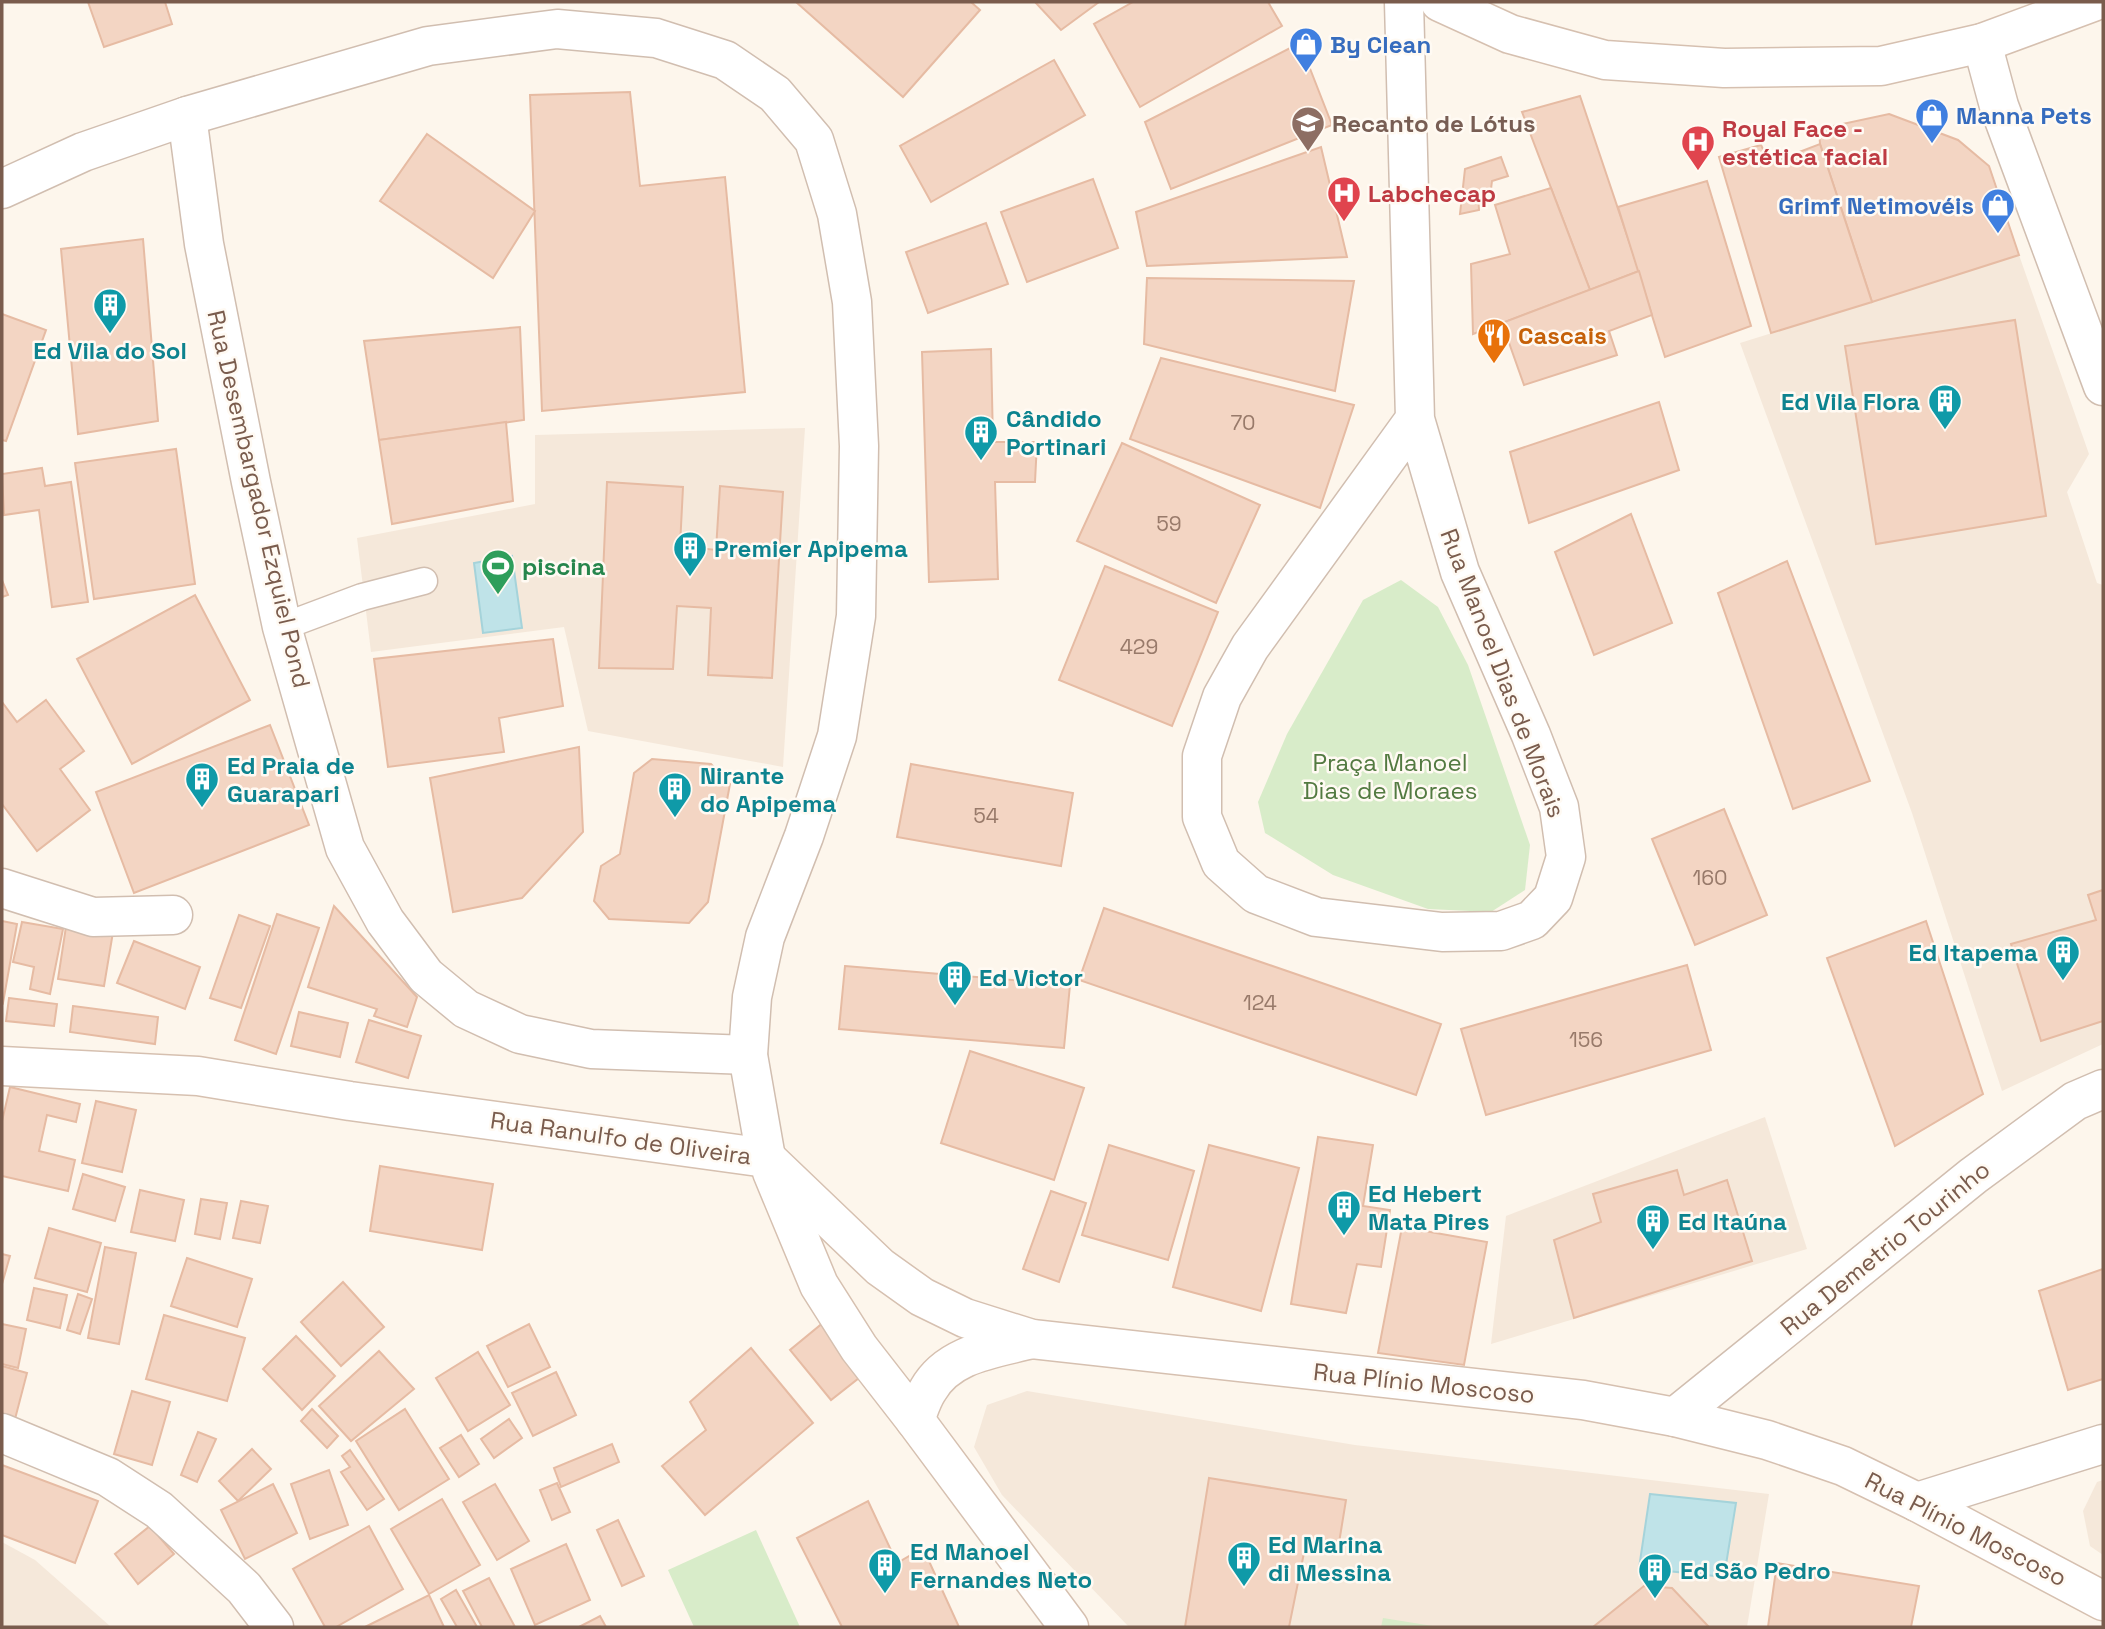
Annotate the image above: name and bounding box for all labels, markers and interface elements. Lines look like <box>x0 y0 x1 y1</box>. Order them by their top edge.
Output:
shop icon: By Clean <box>1287 25 1325 74</box>
place label: By Clean <box>1330 29 1431 60</box>
shop icon: Manna Pets <box>1913 96 1951 145</box>
place label: Manna Pets <box>1956 100 2092 131</box>
school or university icon: Recanto de Lótus <box>1289 104 1327 153</box>
place label: Recanto de Lótus <box>1332 108 1536 139</box>
place label: Royal Face - estética facial <box>1722 113 1888 172</box>
hospital icon: Royal Face - estética facial <box>1679 123 1717 172</box>
hospital icon: Labchecap <box>1325 174 1363 223</box>
place label: Labchecap <box>1368 178 1496 209</box>
shop icon: Grimf Netimovéis <box>1979 186 2017 235</box>
place label: Grimf Netimovéis <box>1778 190 1974 221</box>
building icon: Ed Vila do Sol <box>91 286 129 335</box>
street label: Rua Desembargador Ezquiel Pond <box>200 307 318 691</box>
restaurant icon: Cascais <box>1475 316 1513 365</box>
place label: Cascais <box>1518 320 1607 351</box>
place label: Ed Vila do Sol <box>33 335 187 366</box>
building icon: Ed Vila Flora <box>1926 382 1964 431</box>
place label: Ed Vila Flora <box>1781 386 1920 417</box>
place label: Cândido Portinari <box>1006 403 1106 462</box>
house number: 70 <box>1230 409 1256 436</box>
building icon: Cândido Portinari <box>962 413 1000 462</box>
house number: 59 <box>1156 510 1182 537</box>
street label: Rua Manoel Dias de Morais <box>1434 524 1572 822</box>
building icon: Premier Apipema <box>671 529 709 578</box>
place label: Premier Apipema <box>714 533 908 564</box>
sports icon: piscina <box>479 547 517 596</box>
place label: piscina <box>522 551 606 582</box>
house number: 429 <box>1120 633 1158 660</box>
park label: Praça Manoel Dias de Moraes <box>1303 747 1477 806</box>
place label: Ed Praia de Guarapari <box>227 750 355 809</box>
building icon: Ed Praia de Guarapari <box>183 760 221 809</box>
place label: Nirante do Apipema <box>700 760 836 819</box>
building icon: Nirante do Apipema <box>656 770 694 819</box>
house number: 54 <box>973 802 999 829</box>
house number: 160 <box>1692 864 1728 891</box>
building icon: Ed Itapema <box>2044 933 2082 982</box>
place label: Ed Itapema <box>1909 937 2038 968</box>
building icon: Ed Victor <box>936 958 974 1007</box>
place label: Ed Victor <box>979 962 1083 993</box>
house number: 124 <box>1243 989 1277 1016</box>
house number: 156 <box>1569 1026 1603 1053</box>
street label: Rua Ranulfo de Oliveira <box>488 1104 754 1172</box>
street label: Rua Demetrio Tourinho <box>1774 1154 1996 1342</box>
place label: Ed Hebert Mata Pires <box>1368 1178 1489 1237</box>
building icon: Ed Hebert Mata Pires <box>1325 1188 1363 1237</box>
building icon: Ed Itaúna <box>1634 1202 1672 1251</box>
place label: Ed Itaúna <box>1678 1206 1787 1237</box>
street label: Rua Plínio Moscoso <box>1312 1356 1536 1410</box>
street label: Rua Plínio Moscoso <box>1860 1465 2072 1593</box>
place label: Ed Marina di Messina <box>1268 1529 1391 1588</box>
place label: Ed Manoel Fernandes Neto <box>910 1536 1092 1595</box>
building icon: Ed Marina di Messina <box>1225 1539 1263 1588</box>
building icon: Ed Manoel Fernandes Neto <box>866 1546 904 1595</box>
building icon: Ed São Pedro <box>1636 1551 1674 1600</box>
place label: Ed São Pedro <box>1680 1555 1831 1586</box>

